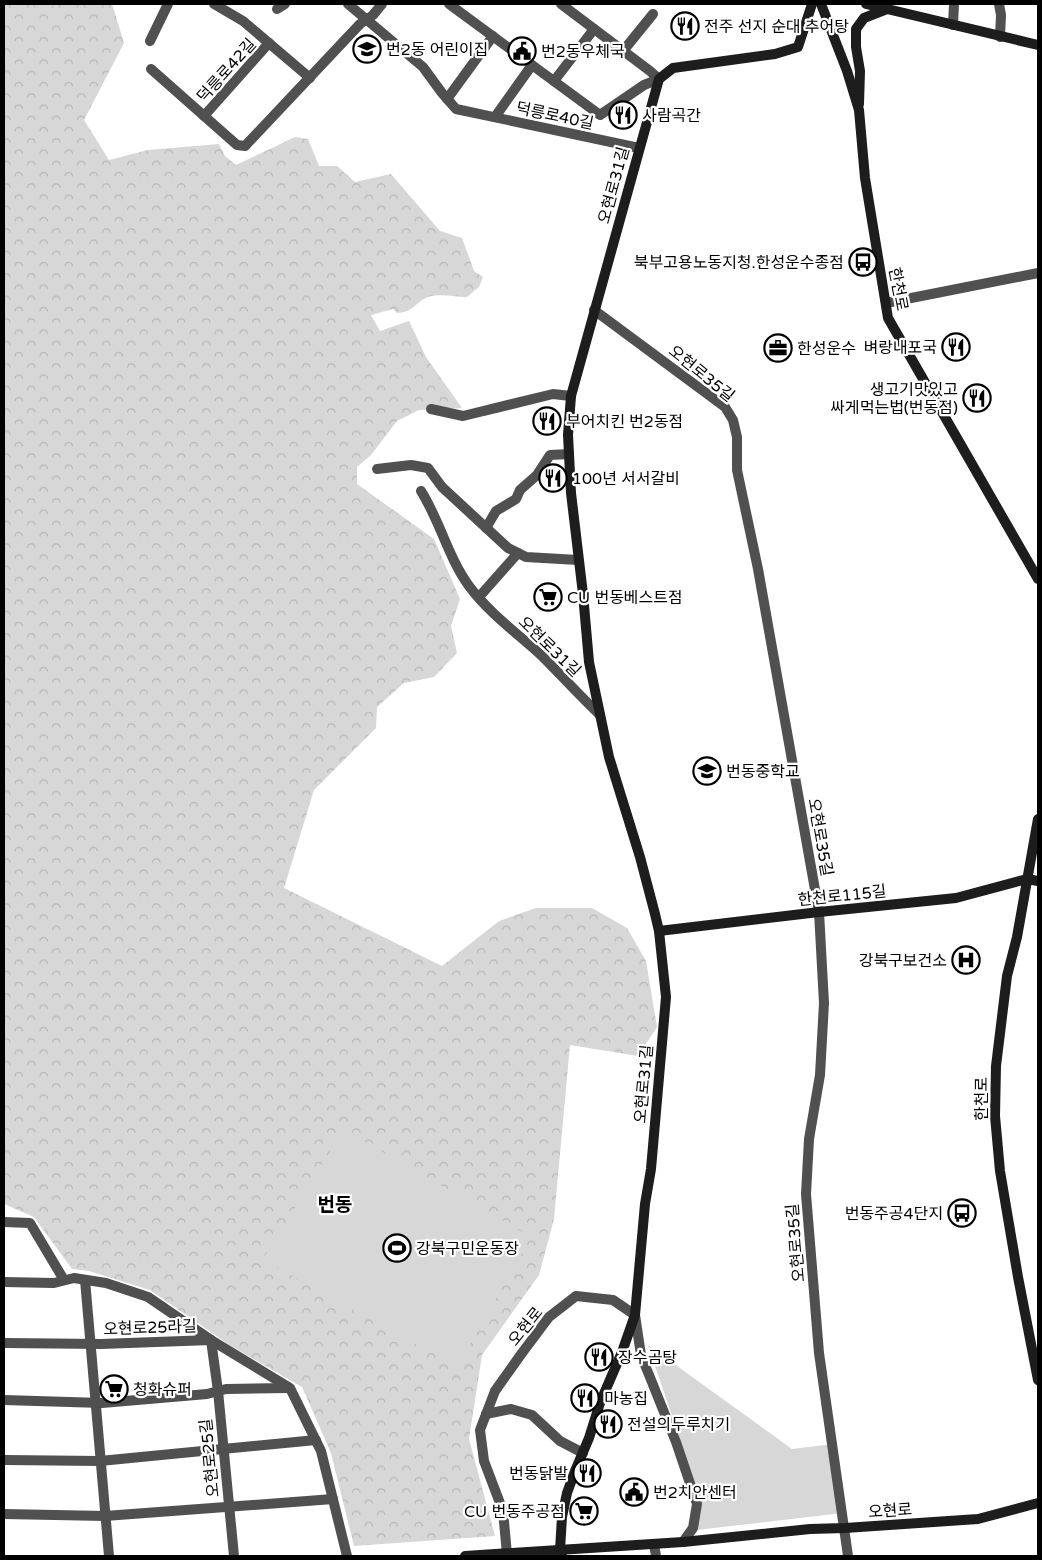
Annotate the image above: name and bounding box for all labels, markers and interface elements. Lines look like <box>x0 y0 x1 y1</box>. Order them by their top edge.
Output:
restaurant icon: 전주 선지 순대 추어탕 <box>670 11 700 41</box>
place label: 전주 선지 순대 추어탕 <box>704 17 849 37</box>
school or university icon: 번2동 어린이집 <box>352 34 382 64</box>
street label: 덕릉로42길 <box>193 35 261 107</box>
public building icon: 번2동우체국 <box>507 36 537 66</box>
place label: 번2동 어린이집 <box>386 40 489 60</box>
place label: 번2동우체국 <box>541 42 625 62</box>
street label: 덕릉로40길 <box>514 98 596 134</box>
restaurant icon: 사람곡간 <box>608 100 638 130</box>
place label: 사람곡간 <box>642 106 701 126</box>
street label: 오현로31길 <box>594 145 634 226</box>
bus stop icon: 북부고용노동지청.한성운수종점 <box>848 247 878 277</box>
place label: 북부고용노동지청.한성운수종점 <box>634 253 844 273</box>
street label: 한천로 <box>884 266 912 313</box>
restaurant icon: 벼랑내포국 <box>941 332 971 362</box>
office icon: 한성운수 <box>763 333 793 363</box>
place label: 벼랑내포국 <box>863 338 937 358</box>
place label: 한성운수 <box>797 339 856 359</box>
street label: 오현로35길 <box>664 341 738 406</box>
place label: 생고기맛있고 싸게먹는법(번동점) <box>830 380 958 418</box>
restaurant icon: 생고기맛있고 싸게먹는법(번동점) <box>962 383 992 413</box>
restaurant icon: 부어치킨 번2동점 <box>532 406 562 436</box>
place label: 부어치킨 번2동점 <box>566 412 683 432</box>
restaurant icon: 100년 서서갈비 <box>538 463 568 493</box>
place label: 100년 서서갈비 <box>572 469 680 489</box>
supermarket icon: CU 번동베스트점 <box>533 582 563 612</box>
place label: CU 번동베스트점 <box>567 588 683 608</box>
street label: 오현로31길 <box>514 612 585 681</box>
school or university icon: 번동중학교 <box>692 756 722 786</box>
place label: 번동중학교 <box>726 762 800 782</box>
street label: 오현로35길 <box>803 797 837 878</box>
street label: 한천로115길 <box>797 881 887 911</box>
hospital icon: 강북구보건소 <box>951 945 981 975</box>
place label: 강북구보건소 <box>859 951 947 971</box>
street label: 오현로31길 <box>631 1044 657 1124</box>
street label: 한천로 <box>972 1077 992 1121</box>
district label: 번동 <box>318 1194 352 1216</box>
bus stop icon: 번동주공4단지 <box>947 1198 977 1228</box>
street label: 오현로35길 <box>783 1203 809 1283</box>
place label: 번동주공4단지 <box>845 1204 943 1224</box>
sports icon: 강북구민운동장 <box>382 1233 412 1263</box>
place label: 강북구민운동장 <box>416 1239 519 1259</box>
street label: 오현로 <box>504 1303 548 1350</box>
street label: 오현로25라길 <box>103 1316 197 1340</box>
restaurant icon: 장수곰탕 <box>584 1342 614 1372</box>
place label: 장수곰탕 <box>618 1348 677 1368</box>
supermarket icon: 청화슈퍼 <box>99 1374 129 1404</box>
place label: 청화슈퍼 <box>133 1380 192 1400</box>
restaurant icon: 마농집 <box>570 1383 600 1413</box>
place label: 마농집 <box>604 1389 648 1409</box>
restaurant icon: 전설의두루치기 <box>593 1409 623 1439</box>
place label: 전설의두루치기 <box>627 1415 730 1435</box>
street label: 오현로25길 <box>196 1418 224 1498</box>
restaurant icon: 번동닭발 <box>572 1458 602 1488</box>
place label: 번동닭발 <box>509 1464 568 1484</box>
public building icon: 번2치안센터 <box>619 1477 649 1507</box>
place label: 번2치안센터 <box>653 1483 737 1503</box>
supermarket icon: CU 번동주공점 <box>569 1496 599 1526</box>
street label: 오현로 <box>867 1499 913 1523</box>
place label: CU 번동주공점 <box>464 1502 565 1522</box>

